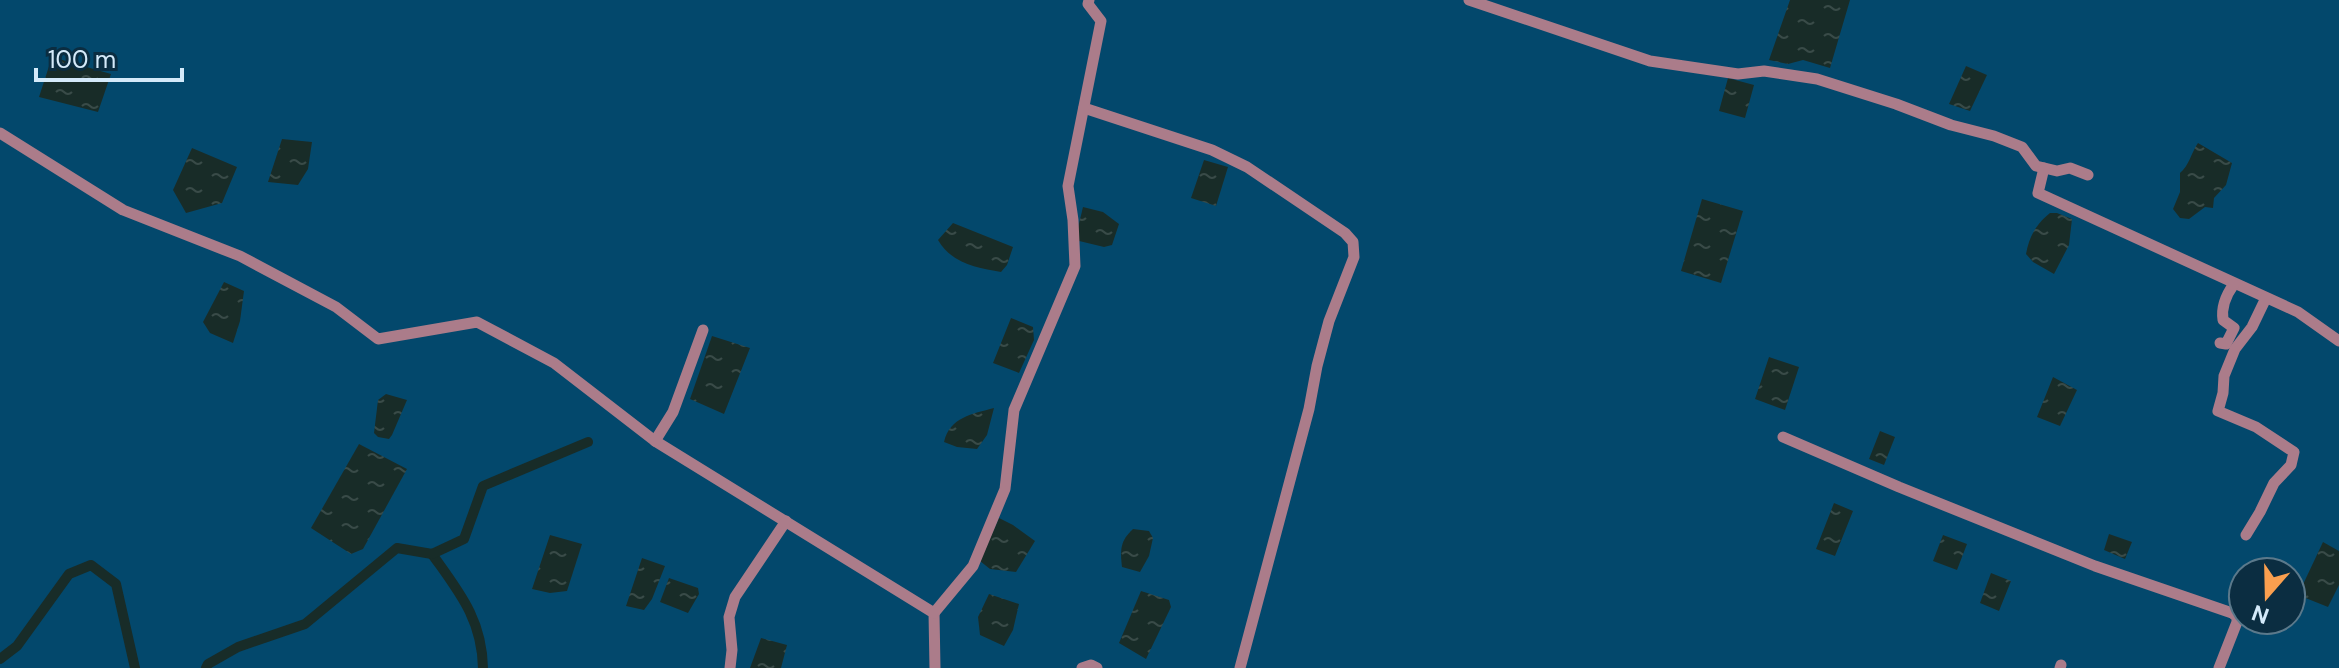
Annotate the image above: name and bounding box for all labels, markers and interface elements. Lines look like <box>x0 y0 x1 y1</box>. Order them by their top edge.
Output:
scale bar <box>36 32 182 82</box>
text: 100 m <box>48 44 116 75</box>
north arrow <box>2227 556 2307 636</box>
text: N <box>2248 598 2273 631</box>

